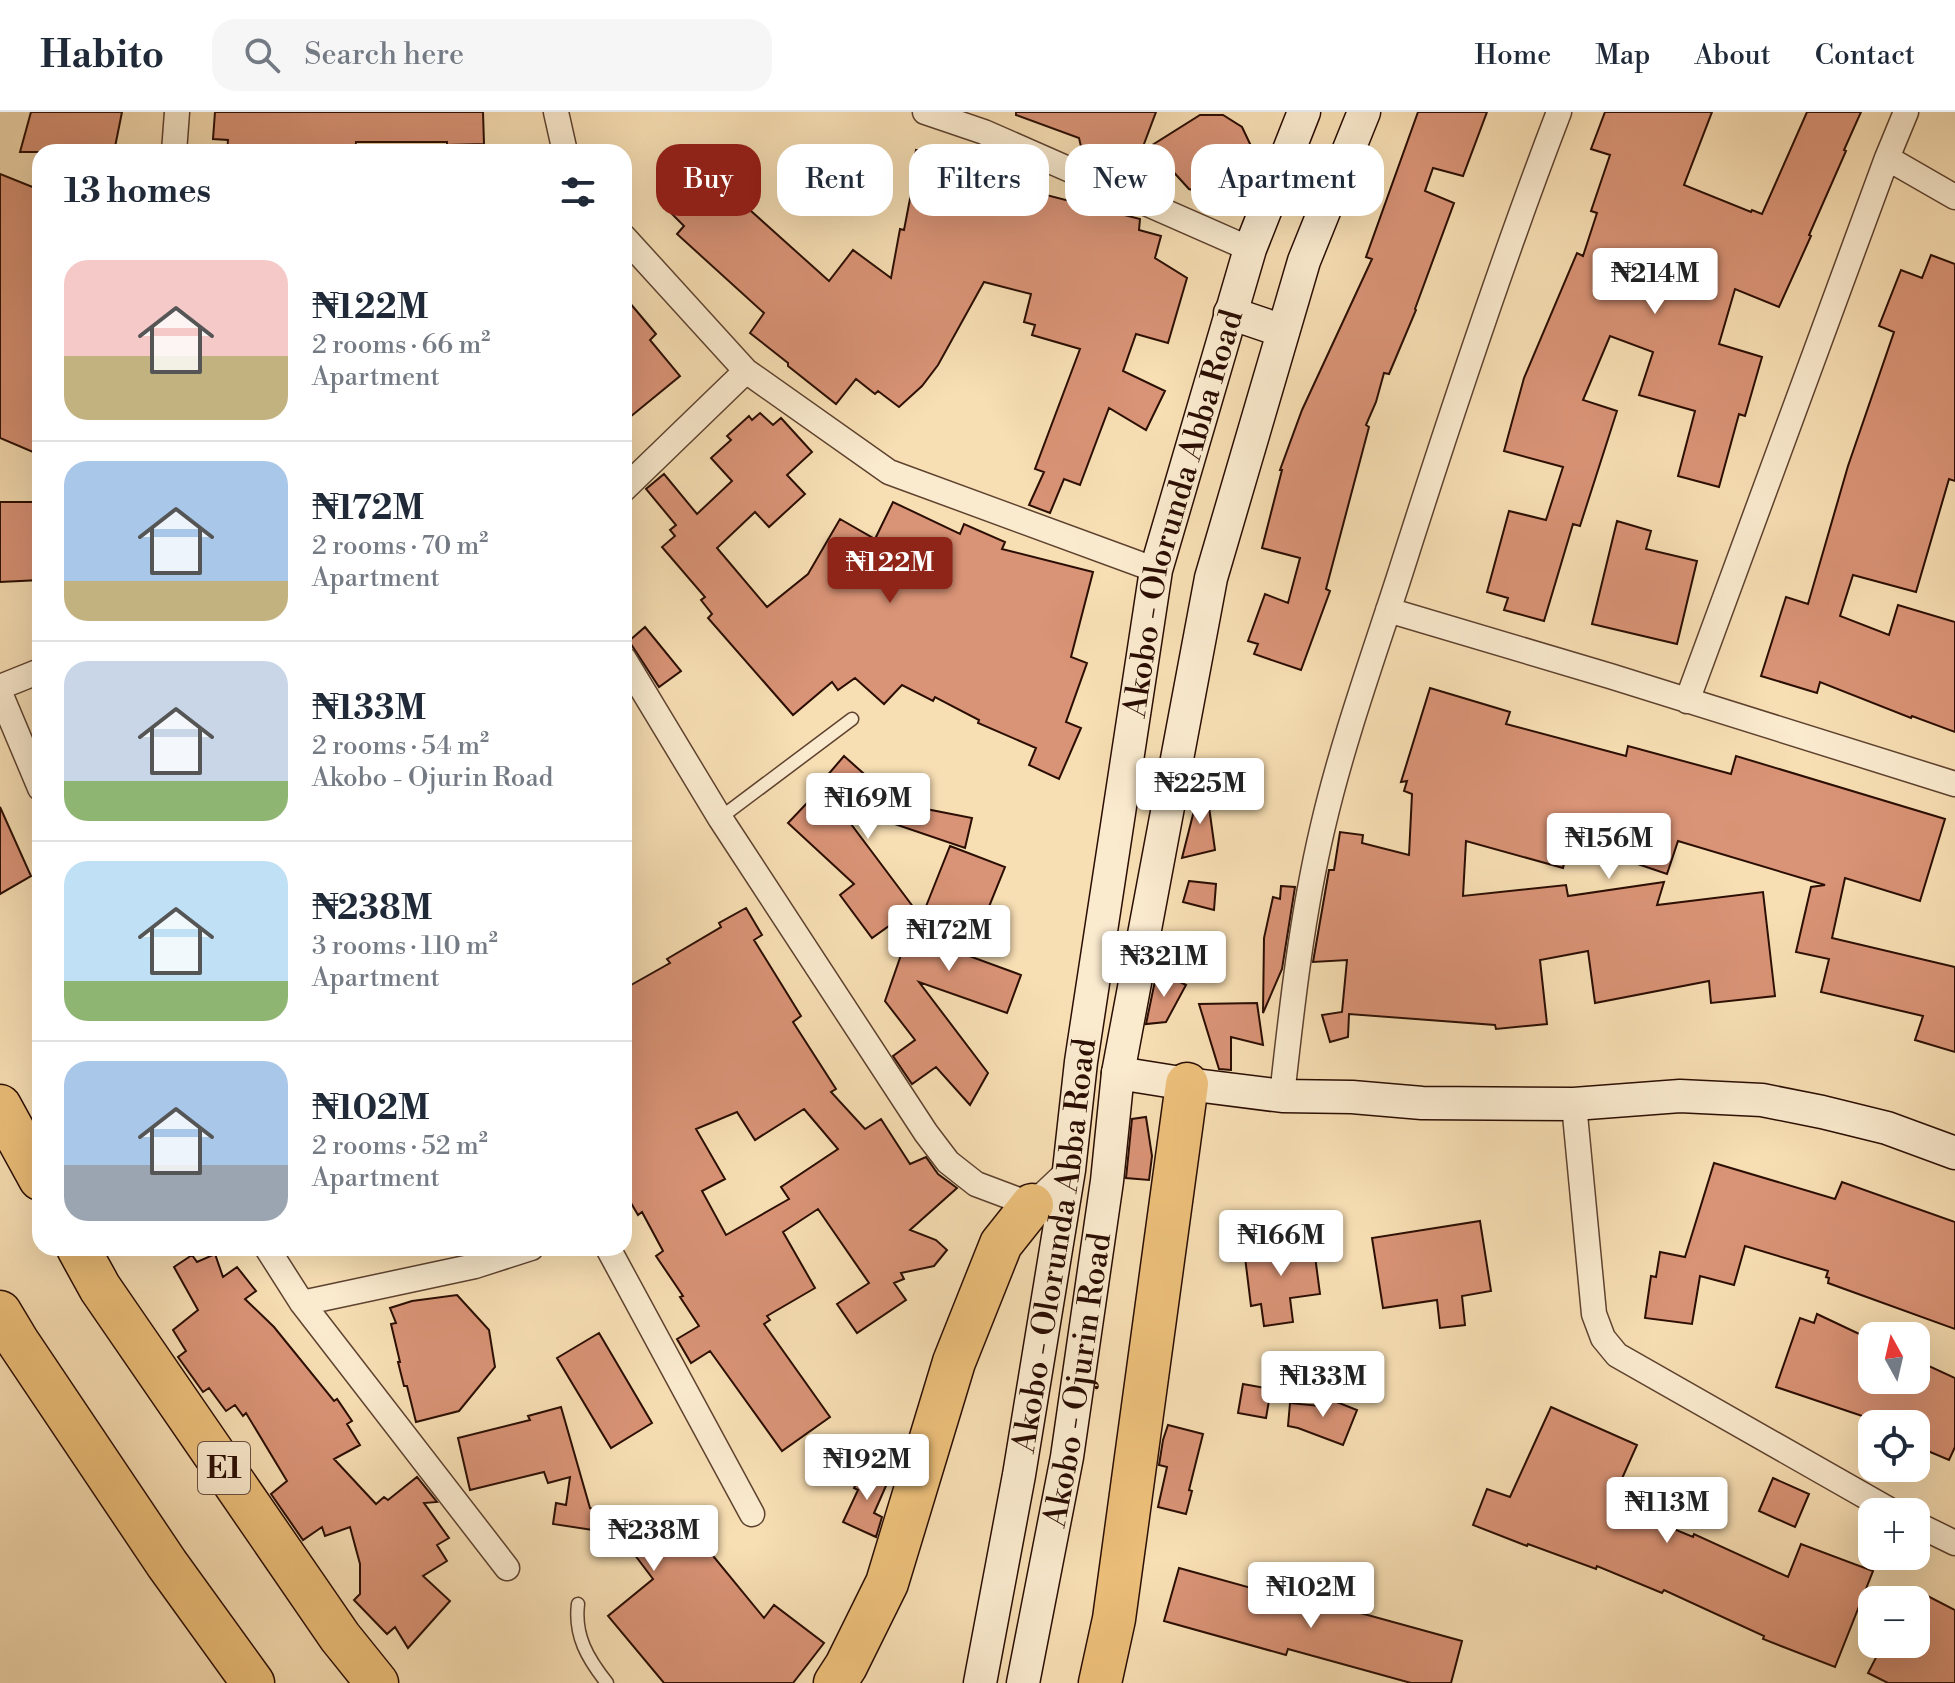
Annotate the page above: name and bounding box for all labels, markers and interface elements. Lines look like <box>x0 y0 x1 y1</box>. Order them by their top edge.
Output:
search box <box>212 19 772 91</box>
text: Habito <box>40 32 164 79</box>
icon: search <box>240 33 284 77</box>
text: Search here <box>304 36 464 74</box>
text: Home <box>1475 38 1551 73</box>
text: Map <box>1595 38 1650 73</box>
text: About <box>1694 38 1771 73</box>
text: Contact <box>1815 38 1915 73</box>
chip: Buy <box>656 144 761 216</box>
chip: Rent <box>777 144 893 216</box>
chip: Filters <box>909 144 1049 216</box>
chip: New <box>1065 144 1175 216</box>
chip: Apartment <box>1191 144 1384 216</box>
icon: filters <box>556 170 600 214</box>
text: 13 homes <box>64 171 211 213</box>
pin: ₦214M <box>1599 248 1711 316</box>
text: ₦214M <box>1611 258 1699 290</box>
text: ₦122M <box>312 287 428 329</box>
icon: home <box>128 292 224 388</box>
street label: Akobo - Olorunda Abba Road <box>1115 305 1252 721</box>
text: 2 rooms · 66 m² <box>312 329 490 361</box>
text: Apartment <box>312 361 440 393</box>
text: ₦172M <box>312 488 424 530</box>
icon: home <box>128 493 224 589</box>
text: 2 rooms · 70 m² <box>312 530 488 562</box>
pin: ₦122M <box>834 537 946 605</box>
text: ₦122M <box>846 547 934 579</box>
text: Apartment <box>312 562 440 594</box>
text: ₦133M <box>312 688 426 730</box>
icon: home <box>128 693 224 789</box>
text: 2 rooms · 54 m² <box>312 730 489 762</box>
pin: ₦225M <box>1144 758 1256 826</box>
text: Akobo - Ojurin Road <box>312 762 553 794</box>
text: ₦225M <box>1154 768 1246 800</box>
pin: ₦169M <box>812 773 924 841</box>
text: ₦169M <box>824 783 912 815</box>
pin: ₦156M <box>1553 813 1665 881</box>
text: ₦156M <box>1565 823 1653 855</box>
text: ₦238M <box>312 888 432 930</box>
icon: home <box>128 893 224 989</box>
pin: ₦172M <box>893 905 1005 973</box>
text: ₦172M <box>906 915 992 947</box>
text: 3 rooms · 110 m² <box>312 930 498 962</box>
pin: ₦321M <box>1108 931 1220 999</box>
text: ₦321M <box>1120 941 1208 973</box>
text: Apartment <box>312 962 440 994</box>
street label: Akobo - Olorunda Abba Road <box>1004 1035 1105 1457</box>
text: ₦102M <box>312 1088 430 1130</box>
icon: home <box>128 1093 224 1189</box>
text: 2 rooms · 52 m² <box>312 1130 488 1162</box>
text: Apartment <box>312 1162 440 1194</box>
pin: ₦166M <box>1225 1210 1337 1278</box>
text: ₦166M <box>1237 1220 1325 1252</box>
street label: Akobo - Ojurin Road <box>1035 1230 1120 1531</box>
north arrow <box>1858 1322 1930 1394</box>
map controls <box>1858 1322 1930 1658</box>
pin: ₦133M <box>1267 1351 1379 1419</box>
text: ₦133M <box>1279 1361 1367 1393</box>
button: locate <box>1858 1410 1930 1482</box>
pin: ₦192M <box>811 1434 923 1502</box>
road number: E1 <box>198 1442 250 1494</box>
text: ₦192M <box>823 1444 911 1476</box>
pin: ₦113M <box>1611 1477 1723 1545</box>
text: ₦113M <box>1625 1487 1709 1519</box>
button: + <box>1858 1498 1930 1570</box>
pin: ₦238M <box>598 1505 710 1573</box>
text: ₦238M <box>608 1515 700 1547</box>
pin: ₦102M <box>1255 1562 1367 1630</box>
text: ₦102M <box>1266 1572 1356 1604</box>
button: − <box>1858 1586 1930 1658</box>

